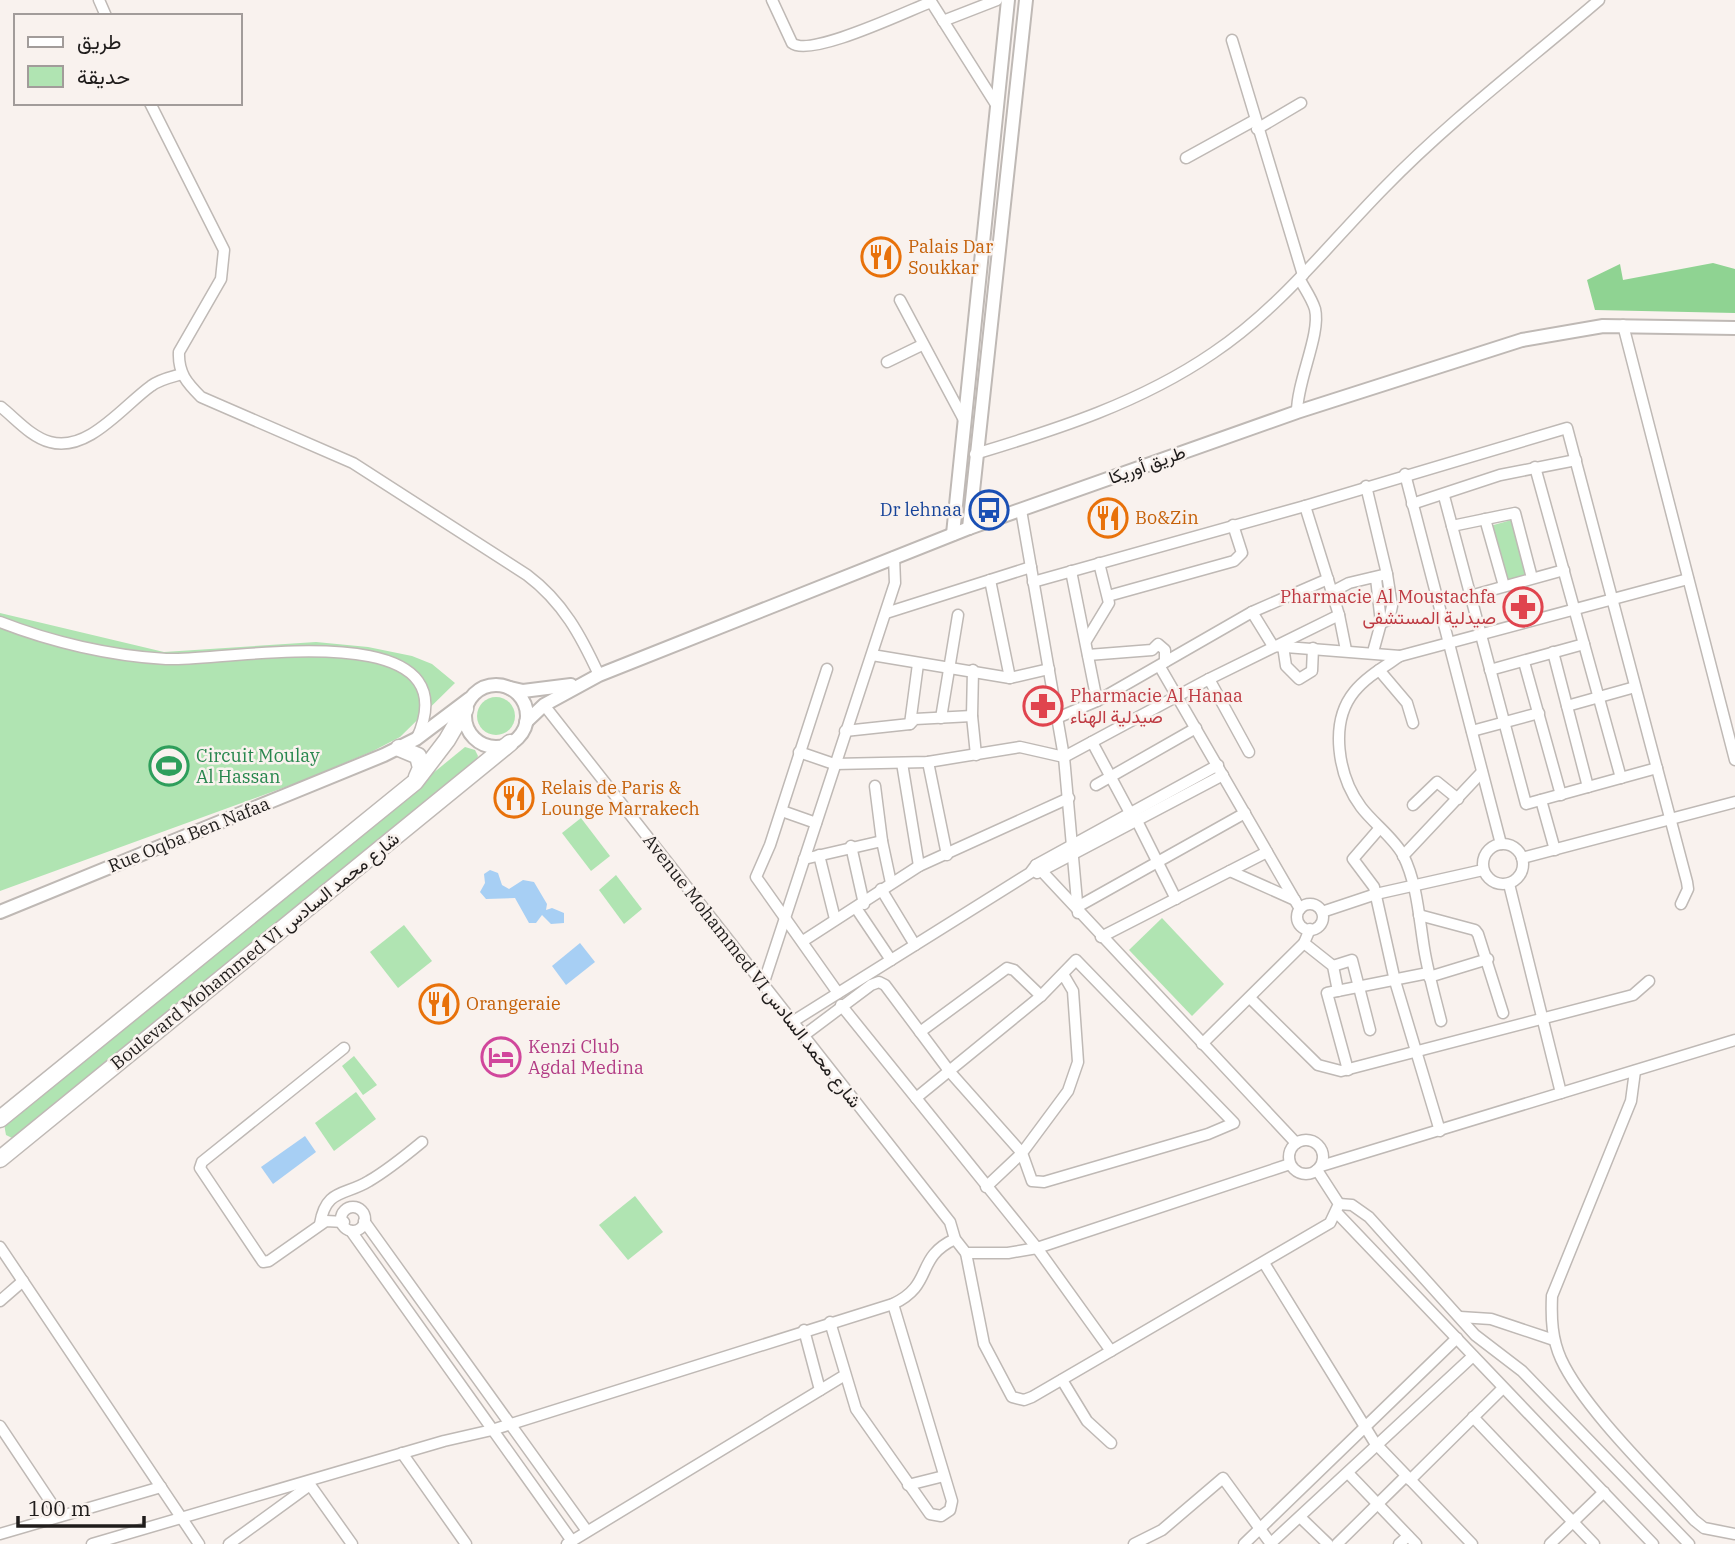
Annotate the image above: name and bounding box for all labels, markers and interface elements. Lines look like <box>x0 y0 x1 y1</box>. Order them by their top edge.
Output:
legend <box>14 14 242 105</box>
text: طريق <box>77 27 122 55</box>
text: حديقة <box>77 62 130 90</box>
place label: Palais Dar Soukkar <box>908 235 993 279</box>
restaurant icon: Palais Dar Soukkar <box>860 236 902 278</box>
street label: طريق أوريكا <box>1105 440 1188 489</box>
bus stop icon: Dr lehnaa <box>968 489 1010 531</box>
restaurant icon: Bo&Zin <box>1087 497 1129 539</box>
place label: Dr lehnaa <box>880 498 962 521</box>
place label: Bo&Zin <box>1135 506 1199 529</box>
place label: Pharmacie Al Moustachfa صيدلية المستشفى <box>1280 585 1496 629</box>
pharmacy icon: Pharmacie Al Moustachfa صيدلية المستشفى <box>1502 586 1544 628</box>
place label: Pharmacie Al Hanaa صيدلية الهناء <box>1070 684 1243 728</box>
pharmacy icon: Pharmacie Al Hanaa صيدلية الهناء <box>1022 685 1064 727</box>
place label: Circuit Moulay Al Hassan <box>196 744 320 788</box>
sports icon: Circuit Moulay Al Hassan <box>148 745 190 787</box>
place label: Relais de Paris & Lounge Marrakech <box>541 776 700 820</box>
restaurant icon: Relais de Paris & Lounge Marrakech <box>493 777 535 819</box>
street label: Rue Oqba Ben Nafaa <box>105 792 273 877</box>
street label: Boulevard Mohammed VI شارع محمد السادس <box>106 827 404 1075</box>
street label: Avenue Mohammed VI شارع محمد السادس <box>637 829 867 1113</box>
restaurant icon: Orangeraie <box>418 983 460 1025</box>
place label: Orangeraie <box>466 992 561 1015</box>
place label: Kenzi Club Agdal Medina <box>528 1035 644 1079</box>
hotel icon: Kenzi Club Agdal Medina <box>480 1036 522 1078</box>
scale bar <box>18 1484 144 1528</box>
text: 100 m <box>28 1494 91 1522</box>

